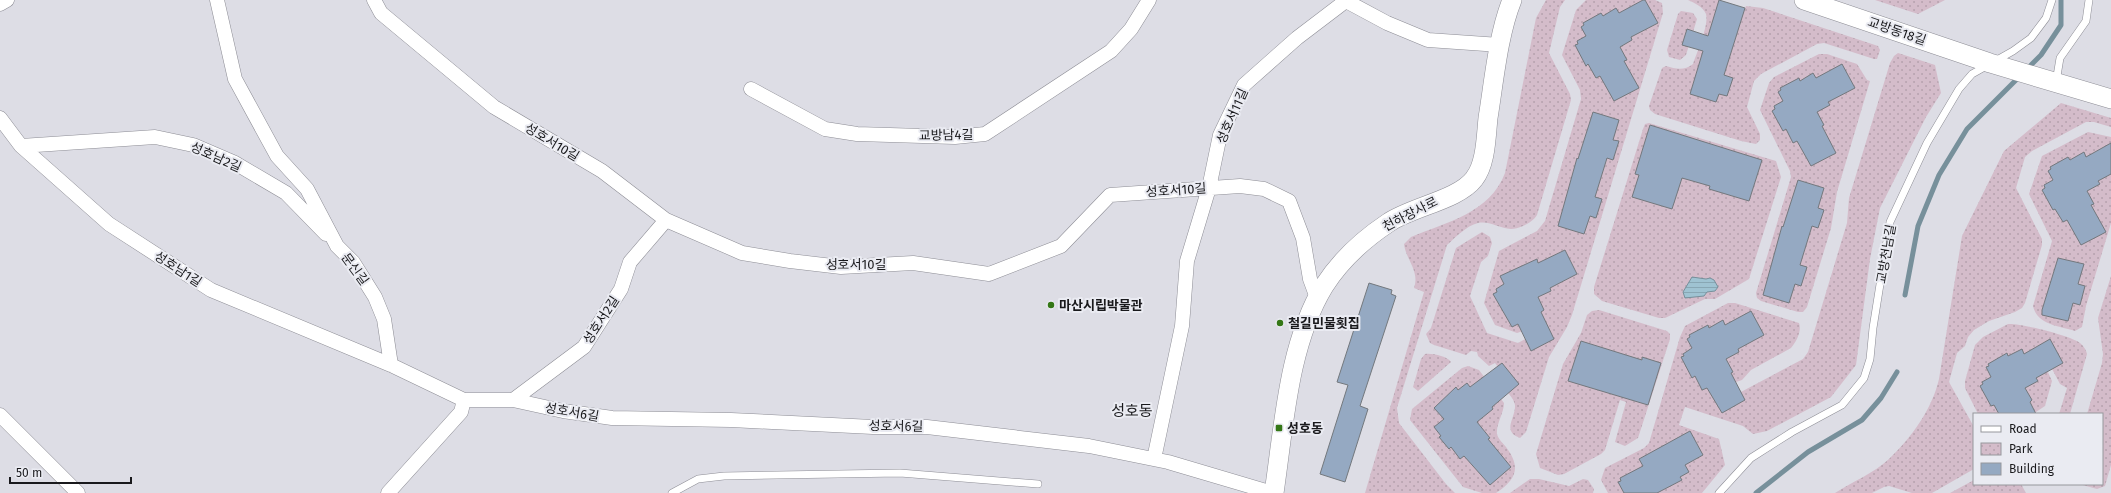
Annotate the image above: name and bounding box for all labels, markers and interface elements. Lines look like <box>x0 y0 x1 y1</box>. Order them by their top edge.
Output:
street label: 교방동18길 <box>1866 14 1928 48</box>
street label: 성호서11길 <box>1213 86 1251 146</box>
street label: 성호서10길 <box>522 120 582 164</box>
street label: 교방남4길 <box>918 127 974 143</box>
street label: 성호남2길 <box>188 139 244 175</box>
street label: 성호서10길 <box>1145 180 1207 200</box>
street label: 천하장사로 <box>1380 194 1440 234</box>
street label: 교방천남길 <box>1873 223 1899 285</box>
street label: 성호남1길 <box>151 248 205 290</box>
street label: 문신길 <box>338 250 372 288</box>
street label: 성호서10길 <box>826 257 886 272</box>
street label: 성호서2길 <box>580 293 622 347</box>
place label: 마산시립박물관 <box>1059 298 1143 313</box>
marker: 마산시립박물관 <box>1046 300 1056 310</box>
place label: 철길민물횟집 <box>1288 316 1360 331</box>
marker: 철길민물횟집 <box>1275 318 1285 328</box>
street label: 성호서6길 <box>544 400 600 424</box>
district label: 성호동 <box>1111 402 1153 420</box>
legend <box>1973 413 2103 485</box>
street label: 성호서6길 <box>868 418 924 434</box>
place label: 성호동 <box>1287 421 1323 436</box>
text: Road <box>2009 422 2037 436</box>
marker: 성호동 <box>1274 423 1284 433</box>
text: Park <box>2009 442 2033 456</box>
scale bar <box>10 459 131 485</box>
text: Building <box>2009 462 2055 476</box>
text: 50 m <box>16 466 42 480</box>

